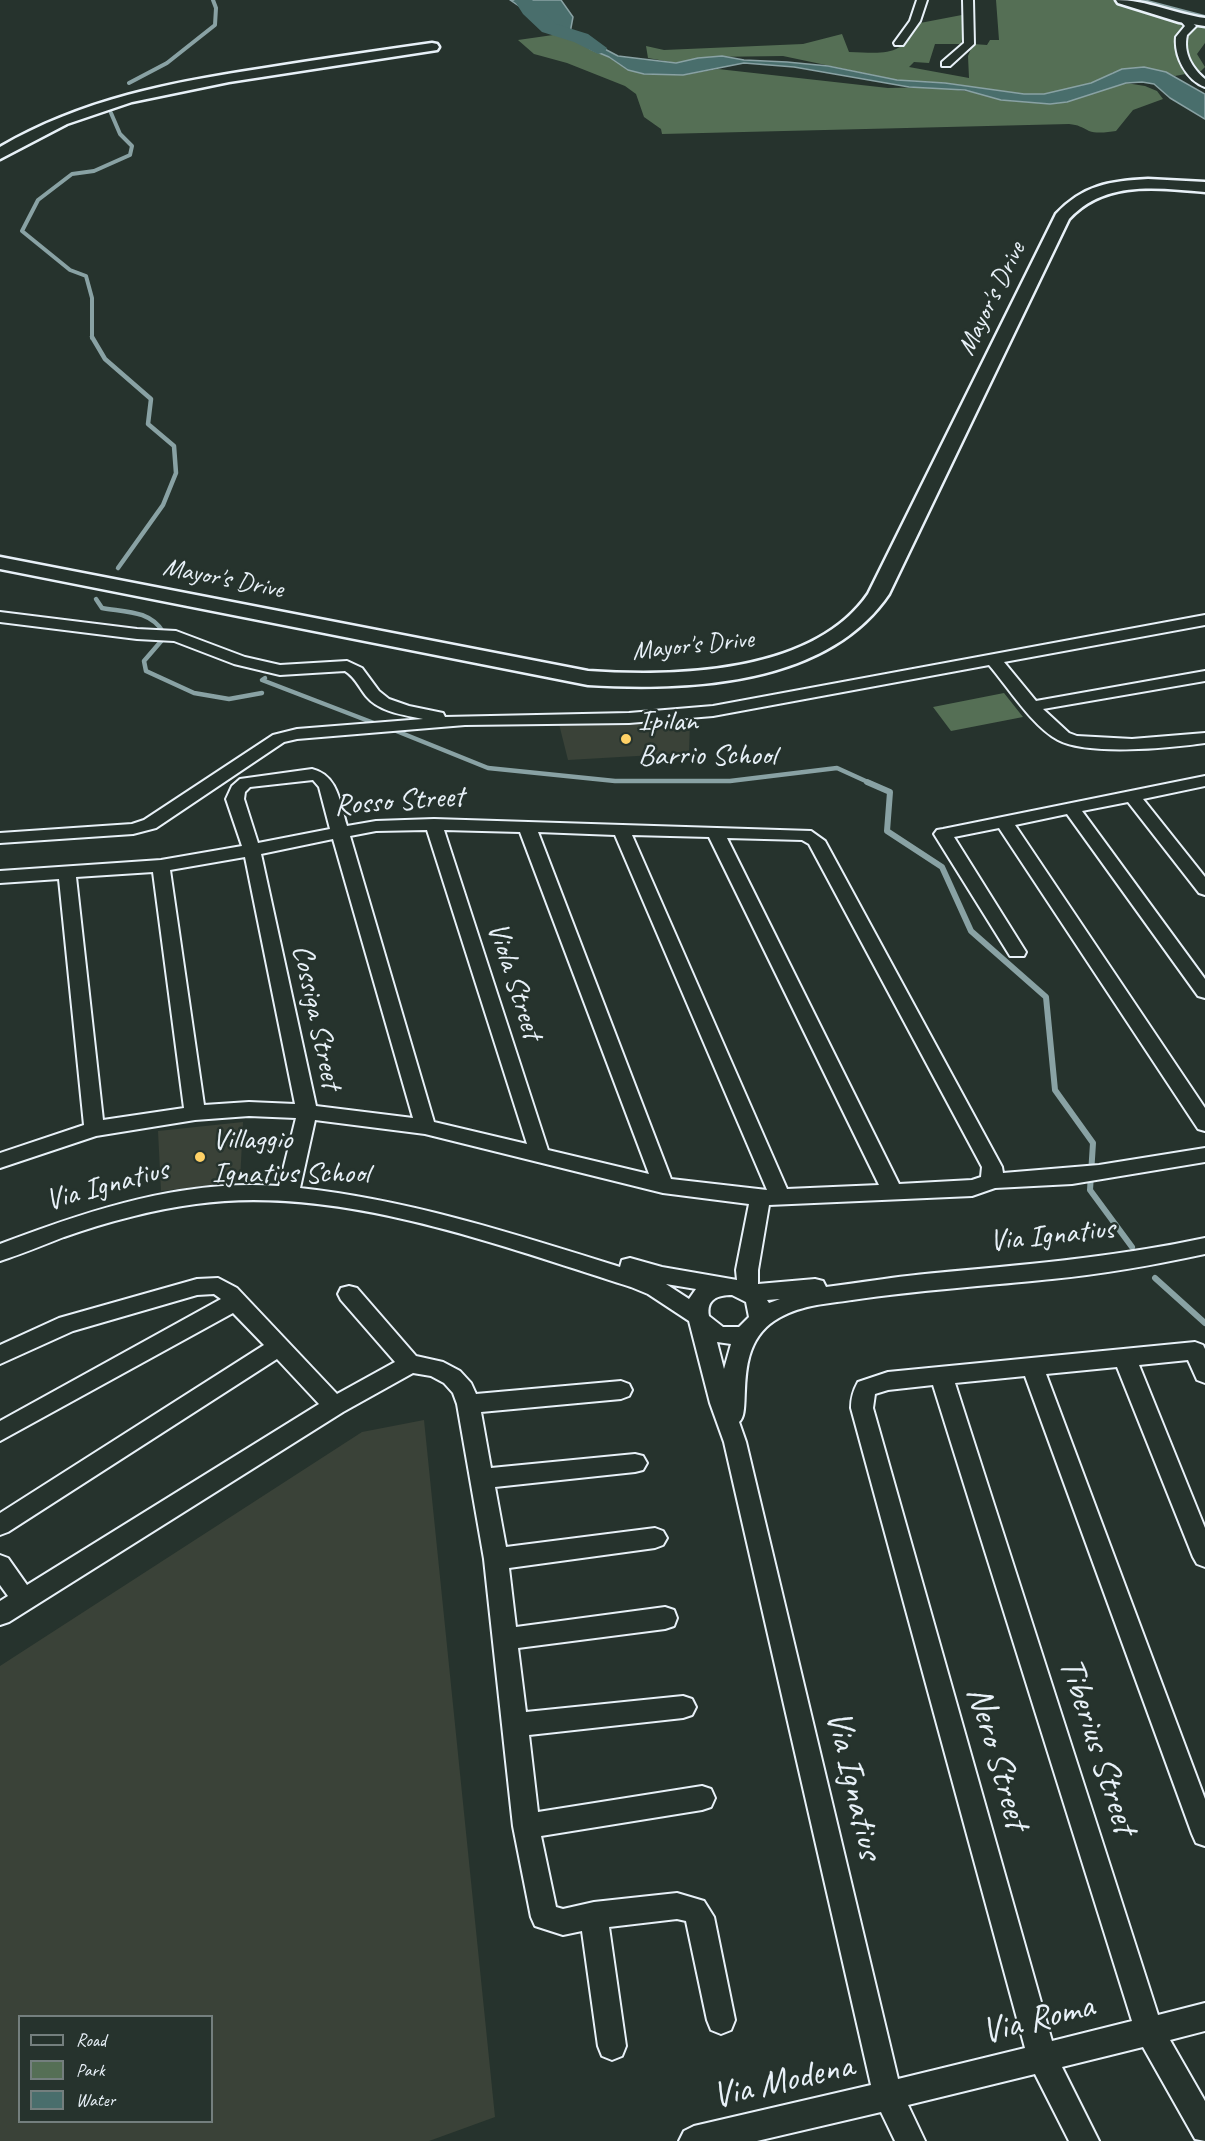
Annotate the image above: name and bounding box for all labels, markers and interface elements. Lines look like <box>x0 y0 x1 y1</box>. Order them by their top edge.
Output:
street label: Mayor's Drive <box>951 237 1033 361</box>
street label: Mayor's Drive <box>160 552 286 606</box>
street label: Mayor's Drive <box>631 624 755 668</box>
place label: Ipilan Barrio School <box>638 704 776 774</box>
marker: Ipilan Barrio School <box>619 732 633 746</box>
street label: Rosso Street <box>333 780 465 824</box>
street label: Viola Street <box>478 918 550 1044</box>
street label: Cossiga Street <box>283 942 349 1092</box>
place label: Villaggio Ignatius School <box>212 1122 370 1192</box>
marker: Villaggio Ignatius School <box>193 1150 207 1164</box>
street label: Via Ignatius <box>42 1152 172 1220</box>
street label: Via Ignatius <box>988 1212 1116 1260</box>
street label: Tiberius Street <box>1048 1652 1146 1840</box>
street label: Nero Street <box>956 1682 1038 1834</box>
street label: Via Ignatius <box>815 1707 891 1863</box>
street label: Via Roma <box>978 1985 1098 2055</box>
legend <box>18 2015 213 2123</box>
text: Road <box>76 2029 106 2051</box>
street label: Via Modena <box>708 2045 858 2119</box>
text: Park <box>76 2059 105 2081</box>
text: Water <box>76 2089 115 2111</box>

